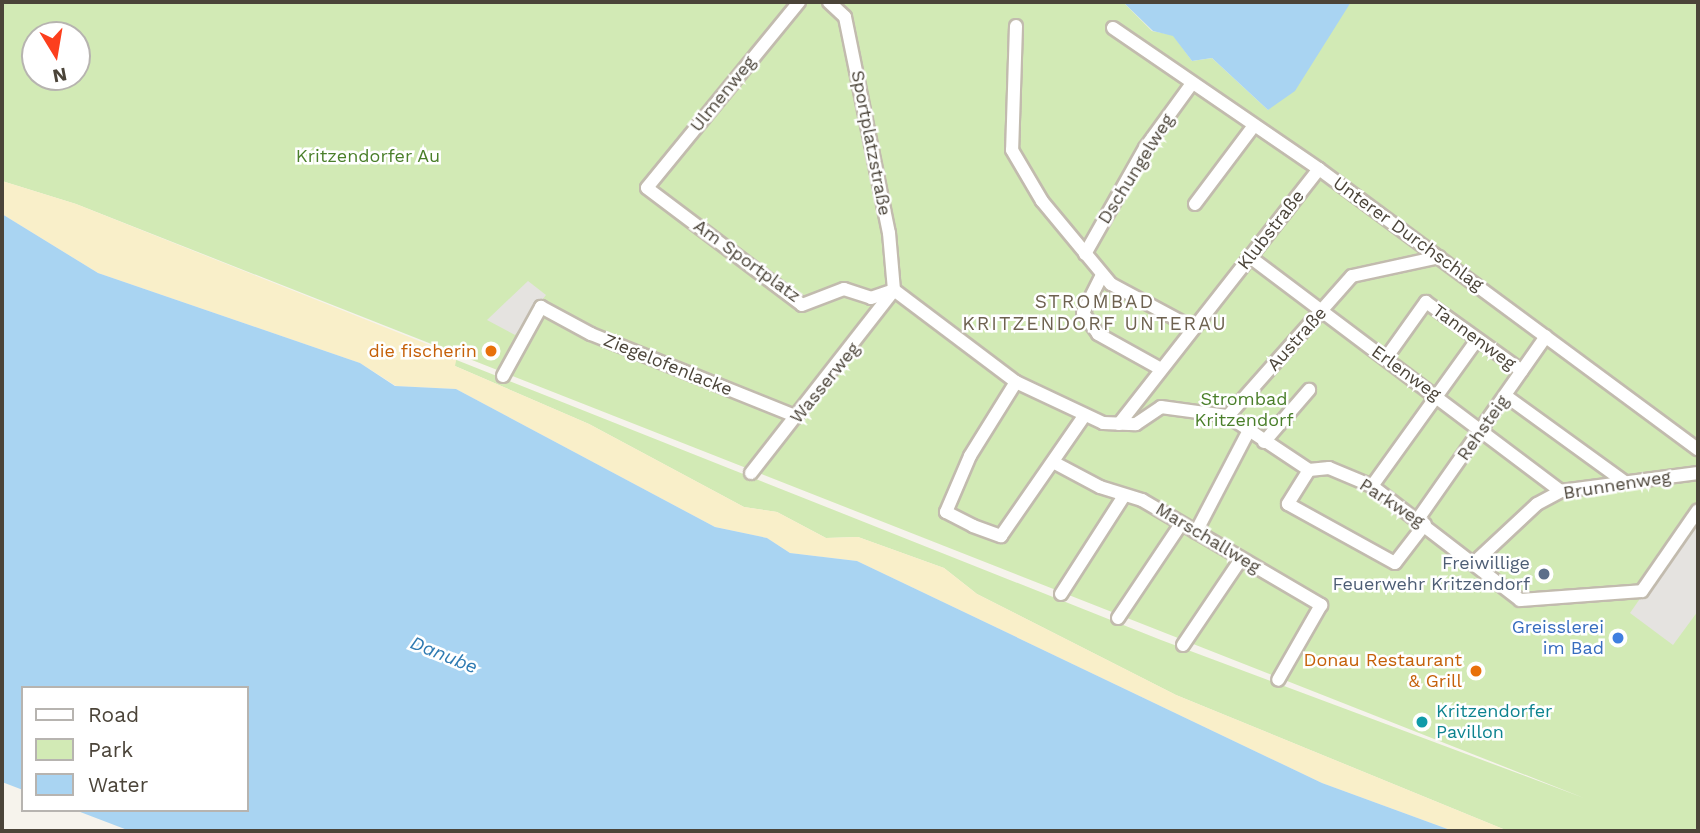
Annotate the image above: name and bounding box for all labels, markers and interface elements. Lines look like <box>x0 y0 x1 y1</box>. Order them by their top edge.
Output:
north arrow <box>21 21 91 91</box>
street label: Ulmenweg <box>686 52 760 136</box>
text: N <box>51 63 69 88</box>
street label: Sportplatzstraße <box>846 69 896 217</box>
street label: Dschungelweg <box>1094 110 1178 228</box>
park label: Kritzendorfer Au <box>295 145 441 167</box>
street label: Unterer Durchschlag <box>1328 172 1488 296</box>
street label: Klubstraße <box>1233 186 1309 274</box>
street label: Am Sportplatz <box>689 215 805 307</box>
district label: STROMBAD KRITZENDORF UNTERAU <box>964 291 1226 335</box>
street label: Tannenweg <box>1428 300 1520 374</box>
street label: Austraße <box>1263 303 1331 375</box>
street label: Ziegelofenlacke <box>600 329 736 401</box>
street label: Wasserweg <box>786 338 864 428</box>
place label: die fischerin <box>368 340 477 362</box>
street label: Erlenweg <box>1367 341 1445 405</box>
marker: die fischerin <box>483 343 499 359</box>
park label: Strombad Kritzendorf <box>1195 389 1293 432</box>
street label: Rehsteig <box>1453 391 1513 465</box>
street label: Brunnenweg <box>1562 466 1672 504</box>
street label: Parkweg <box>1355 474 1429 532</box>
street label: Marschallweg <box>1152 498 1264 578</box>
place label: Freiwillige Feuerwehr Kritzendorf <box>1332 553 1530 596</box>
marker: Freiwillige Feuerwehr Kritzendorf <box>1536 566 1552 582</box>
place label: Greisslerei im Bad <box>1512 617 1604 660</box>
marker: Greisslerei im Bad <box>1610 630 1626 646</box>
water label: Danube <box>407 631 481 679</box>
place label: Donau Restaurant & Grill <box>1303 650 1462 692</box>
marker: Donau Restaurant & Grill <box>1468 663 1484 679</box>
legend <box>21 686 248 812</box>
place label: Kritzendorfer Pavillon <box>1436 701 1552 744</box>
text: Road <box>88 702 139 727</box>
marker: Kritzendorfer Pavillon <box>1414 714 1430 730</box>
text: Park <box>88 737 133 762</box>
text: Water <box>88 772 148 797</box>

